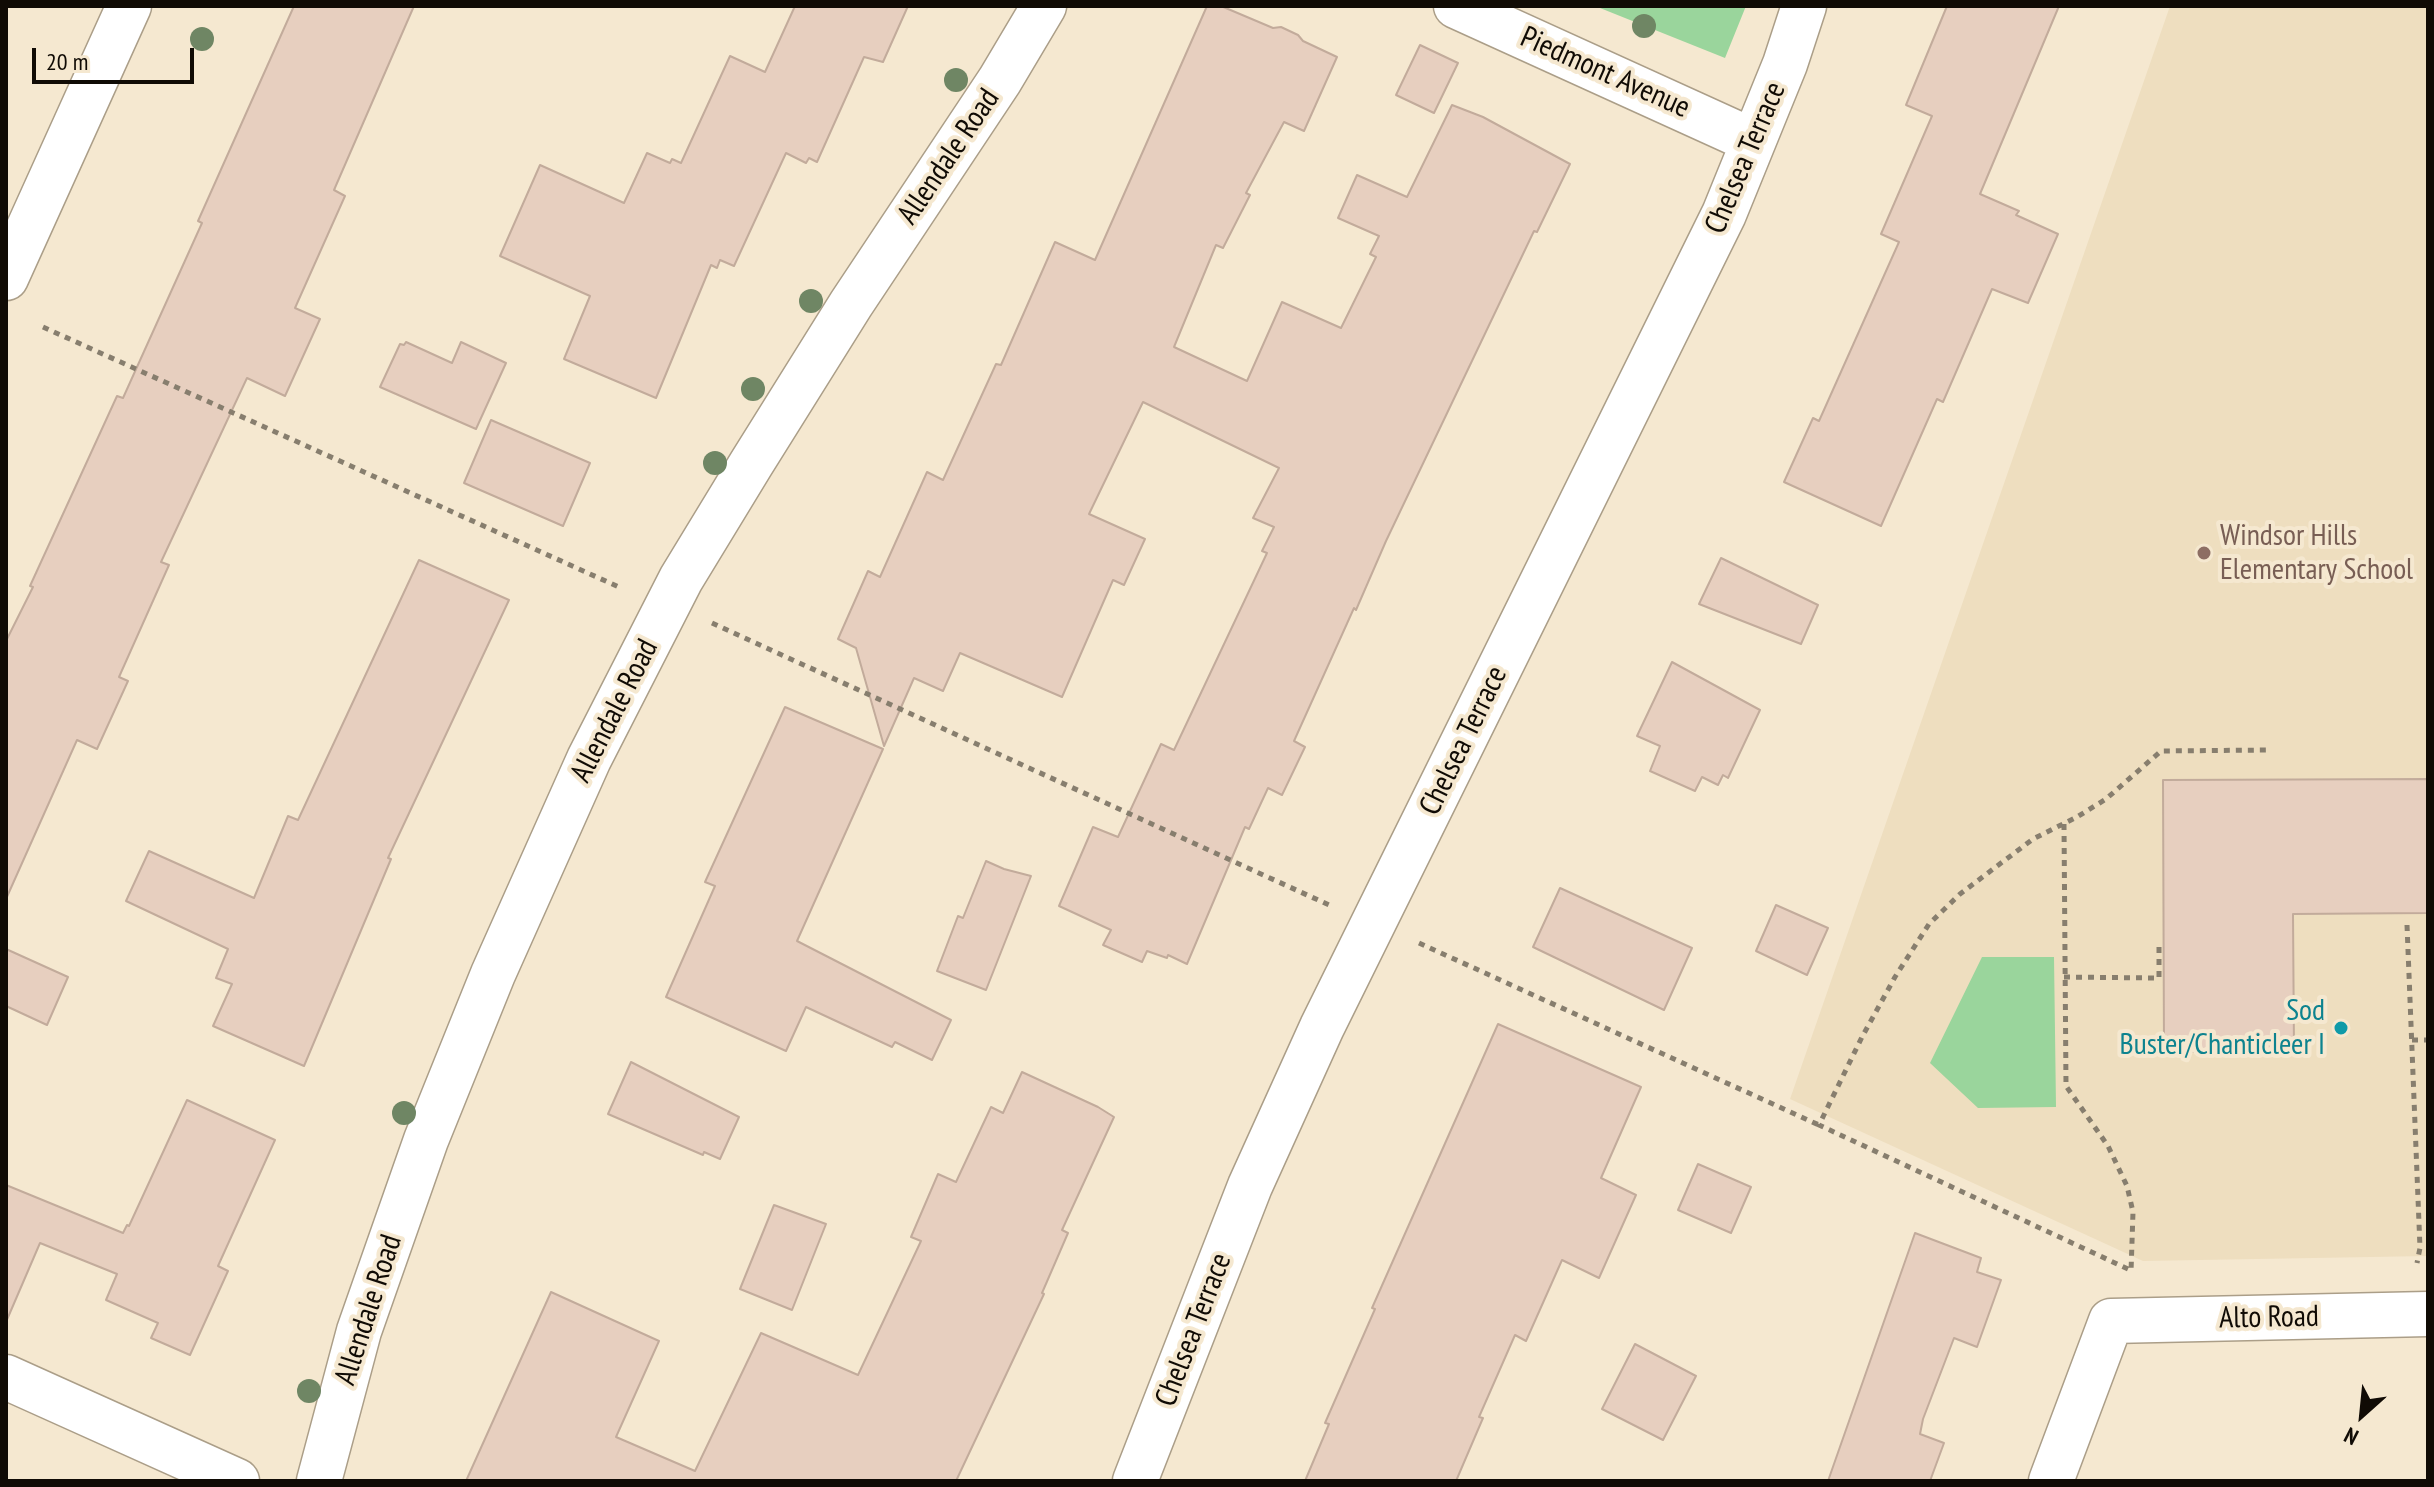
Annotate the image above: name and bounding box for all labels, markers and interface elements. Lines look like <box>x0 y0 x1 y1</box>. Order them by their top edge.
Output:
street label: Piedmont Avenue <box>1515 20 1695 126</box>
scale bar <box>36 32 198 82</box>
text: 20 m <box>46 46 88 77</box>
street label: Chelsea Terrace <box>1698 77 1794 239</box>
street label: Allendale Road <box>891 82 1007 232</box>
place label: Windsor Hills Elementary School <box>2220 518 2413 588</box>
marker: Windsor Hills Elementary School <box>2195 544 2213 562</box>
street label: Allendale Road <box>564 633 666 789</box>
street label: Chelsea Terrace <box>1413 661 1515 821</box>
place label: Sod Buster/Chanticleer I <box>2120 993 2325 1064</box>
marker: Sod Buster/Chanticleer I <box>2332 1019 2350 1037</box>
street label: Allendale Road <box>328 1230 410 1390</box>
street label: Chelsea Terrace <box>1148 1248 1240 1412</box>
street label: Alto Road <box>2219 1299 2319 1337</box>
north arrow <box>2322 1375 2402 1455</box>
text: N <box>2339 1421 2363 1452</box>

